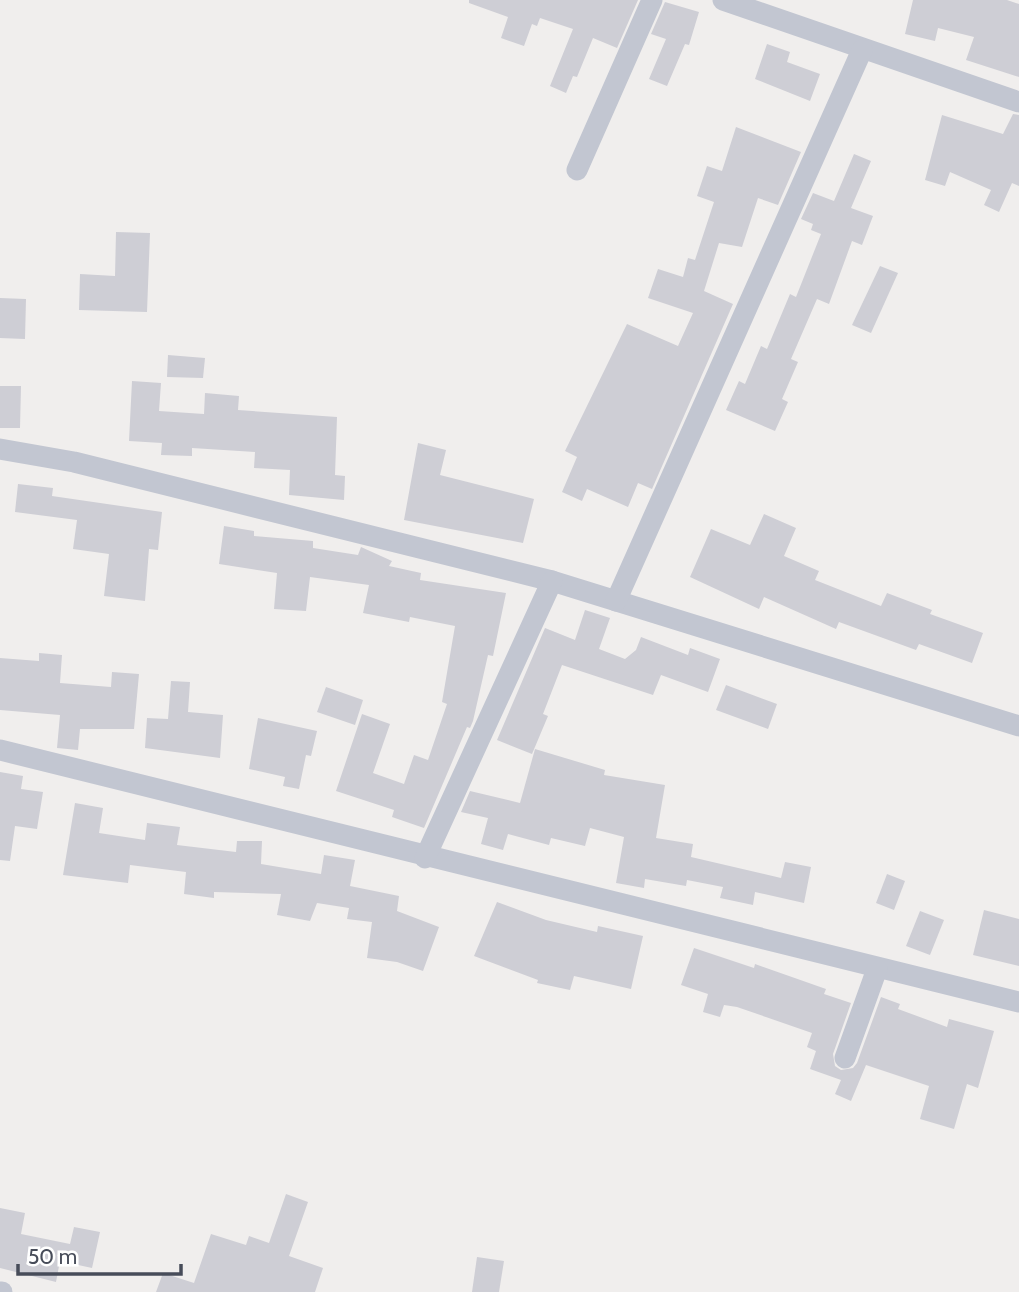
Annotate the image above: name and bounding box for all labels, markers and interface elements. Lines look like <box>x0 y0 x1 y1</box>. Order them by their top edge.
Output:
scale bar <box>18 1232 180 1276</box>
text: 50 m <box>28 1244 77 1269</box>

